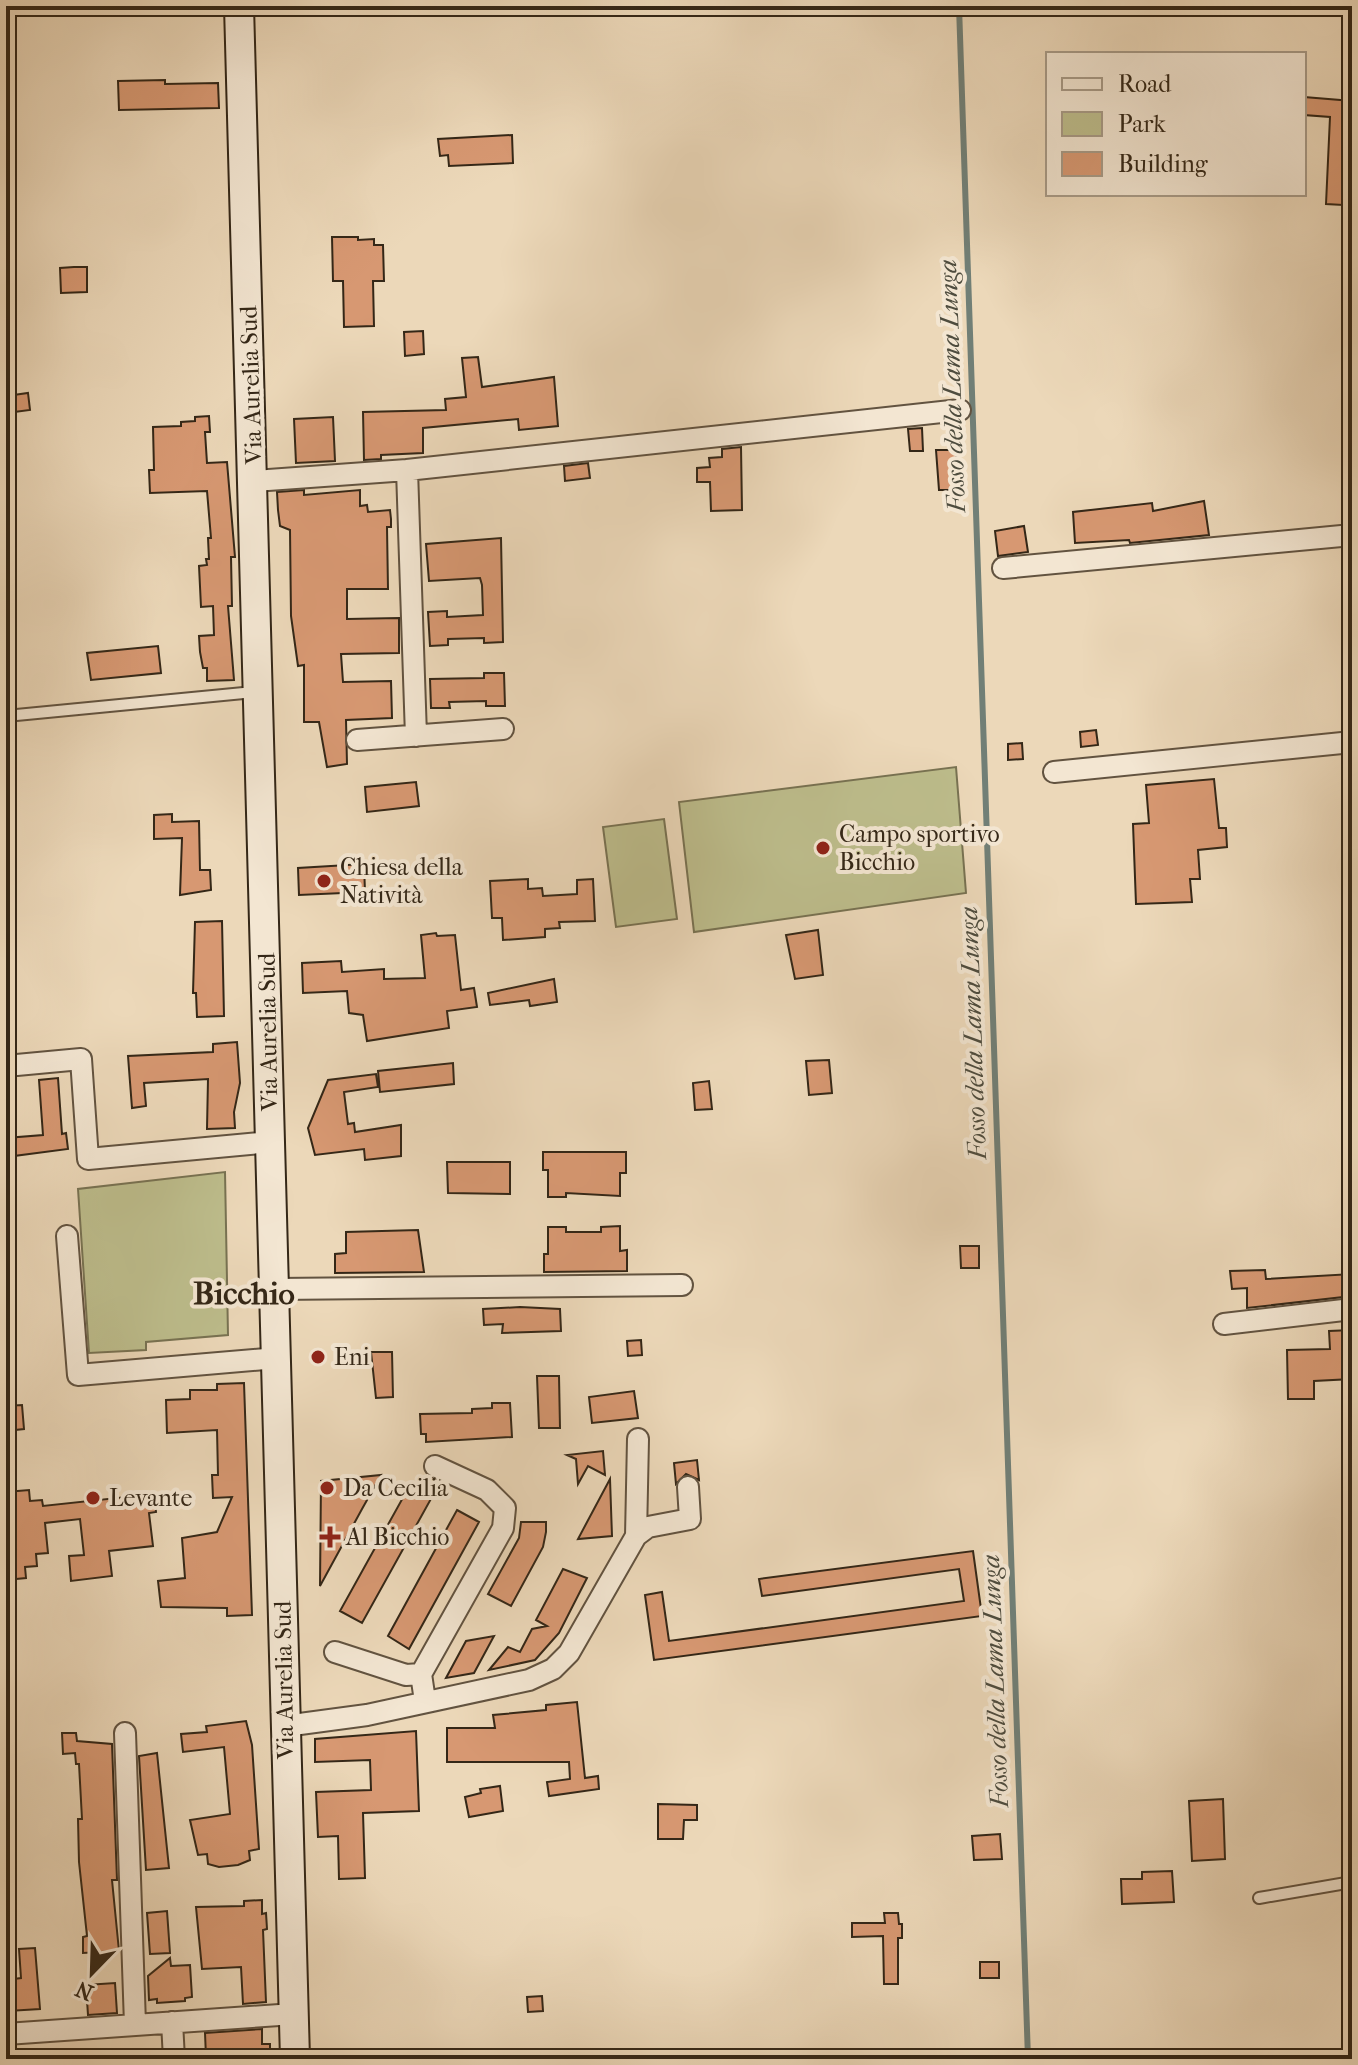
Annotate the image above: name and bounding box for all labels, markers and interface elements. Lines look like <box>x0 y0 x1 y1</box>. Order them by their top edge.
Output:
legend <box>1046 52 1306 196</box>
text: Road <box>1118 70 1172 98</box>
text: Park <box>1118 110 1166 138</box>
text: Building <box>1118 150 1209 178</box>
water label: Fosso della Lama Lunga <box>932 259 972 514</box>
street label: Via Aurelia Sud <box>234 304 268 466</box>
place label: Campo sportivo Bicchio <box>839 820 1000 876</box>
marker: Campo sportivo Bicchio <box>814 839 832 857</box>
place label: Chiesa della Natività <box>340 853 464 909</box>
marker: Chiesa della Natività <box>315 872 333 890</box>
water label: Fosso della Lama Lunga <box>953 906 993 1161</box>
street label: Via Aurelia Sud <box>253 952 283 1112</box>
district label: Bicchio <box>193 1275 295 1312</box>
place label: Eni <box>334 1343 370 1371</box>
marker: Eni <box>309 1348 327 1366</box>
place label: Da Cecilia <box>343 1474 449 1502</box>
marker: Da Cecilia <box>318 1479 336 1497</box>
place label: Levante <box>109 1484 192 1512</box>
marker: Levante <box>84 1489 102 1507</box>
place label: Al Bicchio <box>345 1523 450 1551</box>
marker: Al Bicchio <box>321 1528 339 1546</box>
water label: Fosso della Lama Lunga <box>975 1554 1015 1809</box>
street label: Via Aurelia Sud <box>269 1600 299 1760</box>
north arrow <box>52 1933 132 2013</box>
text: N <box>72 1975 97 2006</box>

